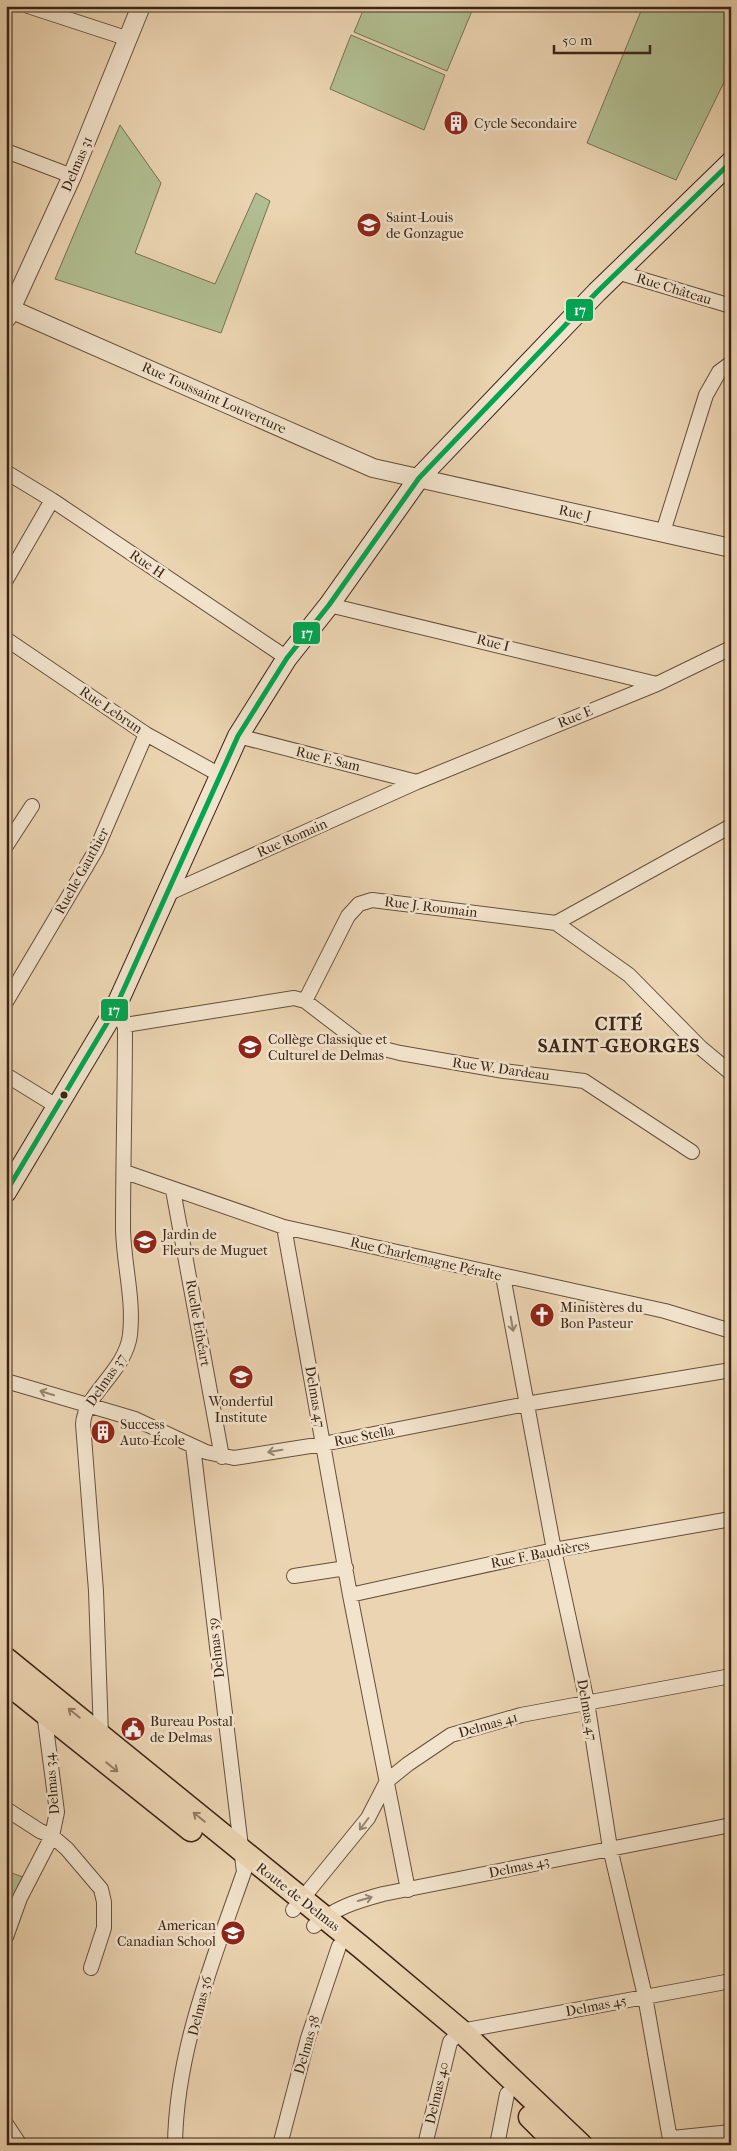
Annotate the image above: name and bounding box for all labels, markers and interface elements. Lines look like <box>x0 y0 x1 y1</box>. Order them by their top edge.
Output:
scale bar <box>554 22 651 54</box>
text: 50 m <box>562 31 593 49</box>
building icon: Cycle Secondaire <box>443 110 469 136</box>
place label: Cycle Secondaire <box>474 115 577 132</box>
street label: Delmas 31 <box>58 134 96 194</box>
place label: Saint-Louis de Gonzague <box>386 209 464 242</box>
school or university icon: Saint-Louis de Gonzague <box>356 212 382 238</box>
street label: Rue Château <box>634 270 714 309</box>
line badge: 17 <box>565 298 594 322</box>
text: 17 <box>574 302 586 319</box>
street label: Rue Toussaint Louverture <box>139 358 289 438</box>
street label: Rue J <box>557 501 593 525</box>
street label: Rue H <box>126 546 168 582</box>
line badge: 17 <box>292 621 321 645</box>
text: 17 <box>301 625 313 642</box>
street label: Rue I <box>475 631 512 655</box>
street label: Rue Lebrun <box>76 683 146 737</box>
street label: Rue E <box>555 702 595 732</box>
street label: Rue F. Sam <box>294 743 362 775</box>
street label: Rue Romain <box>254 815 330 861</box>
street label: Ruelle Gauthier <box>51 825 113 917</box>
street label: Rue J. Roumain <box>384 893 478 921</box>
line badge: 17 <box>100 998 129 1022</box>
text: 17 <box>108 1002 120 1019</box>
district label: CITÉ SAINT-GEORGES <box>538 1012 700 1057</box>
place label: Collège Classique et Culturel de Delmas <box>268 1031 388 1064</box>
school or university icon: Collège Classique et Culturel de Delmas <box>237 1034 263 1060</box>
street label: Rue W. Dardeau <box>451 1054 551 1084</box>
unlabelled marker <box>59 1090 69 1100</box>
place label: Jardin de Fleurs de Muguet <box>161 1226 268 1259</box>
school or university icon: Jardin de Fleurs de Muguet <box>132 1229 158 1255</box>
street label: Rue Charlemagne Péralte <box>349 1233 503 1285</box>
street label: Ruelle Ethéart <box>182 1278 214 1368</box>
place label: Ministères du Bon Pasteur <box>560 1299 643 1332</box>
church icon: Ministères du Bon Pasteur <box>529 1302 555 1328</box>
one-way arrow <box>507 1315 517 1331</box>
street label: Delmas 37 <box>82 1350 130 1410</box>
school or university icon: Wonderful Institute <box>228 1364 254 1390</box>
street label: Delmas 47 <box>301 1365 329 1429</box>
one-way arrow <box>40 1387 56 1397</box>
place label: Wonderful Institute <box>208 1393 274 1426</box>
place label: Success Auto-École <box>119 1416 185 1449</box>
building icon: Success Auto-École <box>90 1419 116 1445</box>
street label: Rue Stella <box>332 1422 396 1450</box>
one-way arrow <box>267 1447 283 1457</box>
street label: Rue F. Baudières <box>489 1536 591 1572</box>
street label: Delmas 39 <box>204 1617 228 1679</box>
street label: Delmas 47 <box>573 1678 601 1742</box>
one-way arrow <box>68 1708 81 1719</box>
street label: Delmas 41 <box>456 1708 520 1742</box>
place label: Bureau Postal de Delmas <box>150 1713 233 1746</box>
public building icon: Bureau Postal de Delmas <box>120 1716 146 1742</box>
street label: Delmas 34 <box>41 1752 63 1815</box>
one-way arrow <box>106 1761 119 1772</box>
one-way arrow <box>193 1812 206 1823</box>
one-way arrow <box>359 1817 369 1831</box>
street label: Delmas 43 <box>487 1852 551 1882</box>
street label: Route de Delmas <box>253 1859 343 1935</box>
one-way arrow <box>357 1894 373 1904</box>
place label: American Canadian School <box>117 1917 216 1950</box>
school or university icon: American Canadian School <box>220 1920 246 1946</box>
street label: Delmas 36 <box>184 1974 216 2038</box>
street label: Delmas 45 <box>564 1992 628 2020</box>
street label: Delmas 38 <box>290 2014 324 2076</box>
street label: Delmas 40 <box>422 2060 452 2126</box>

